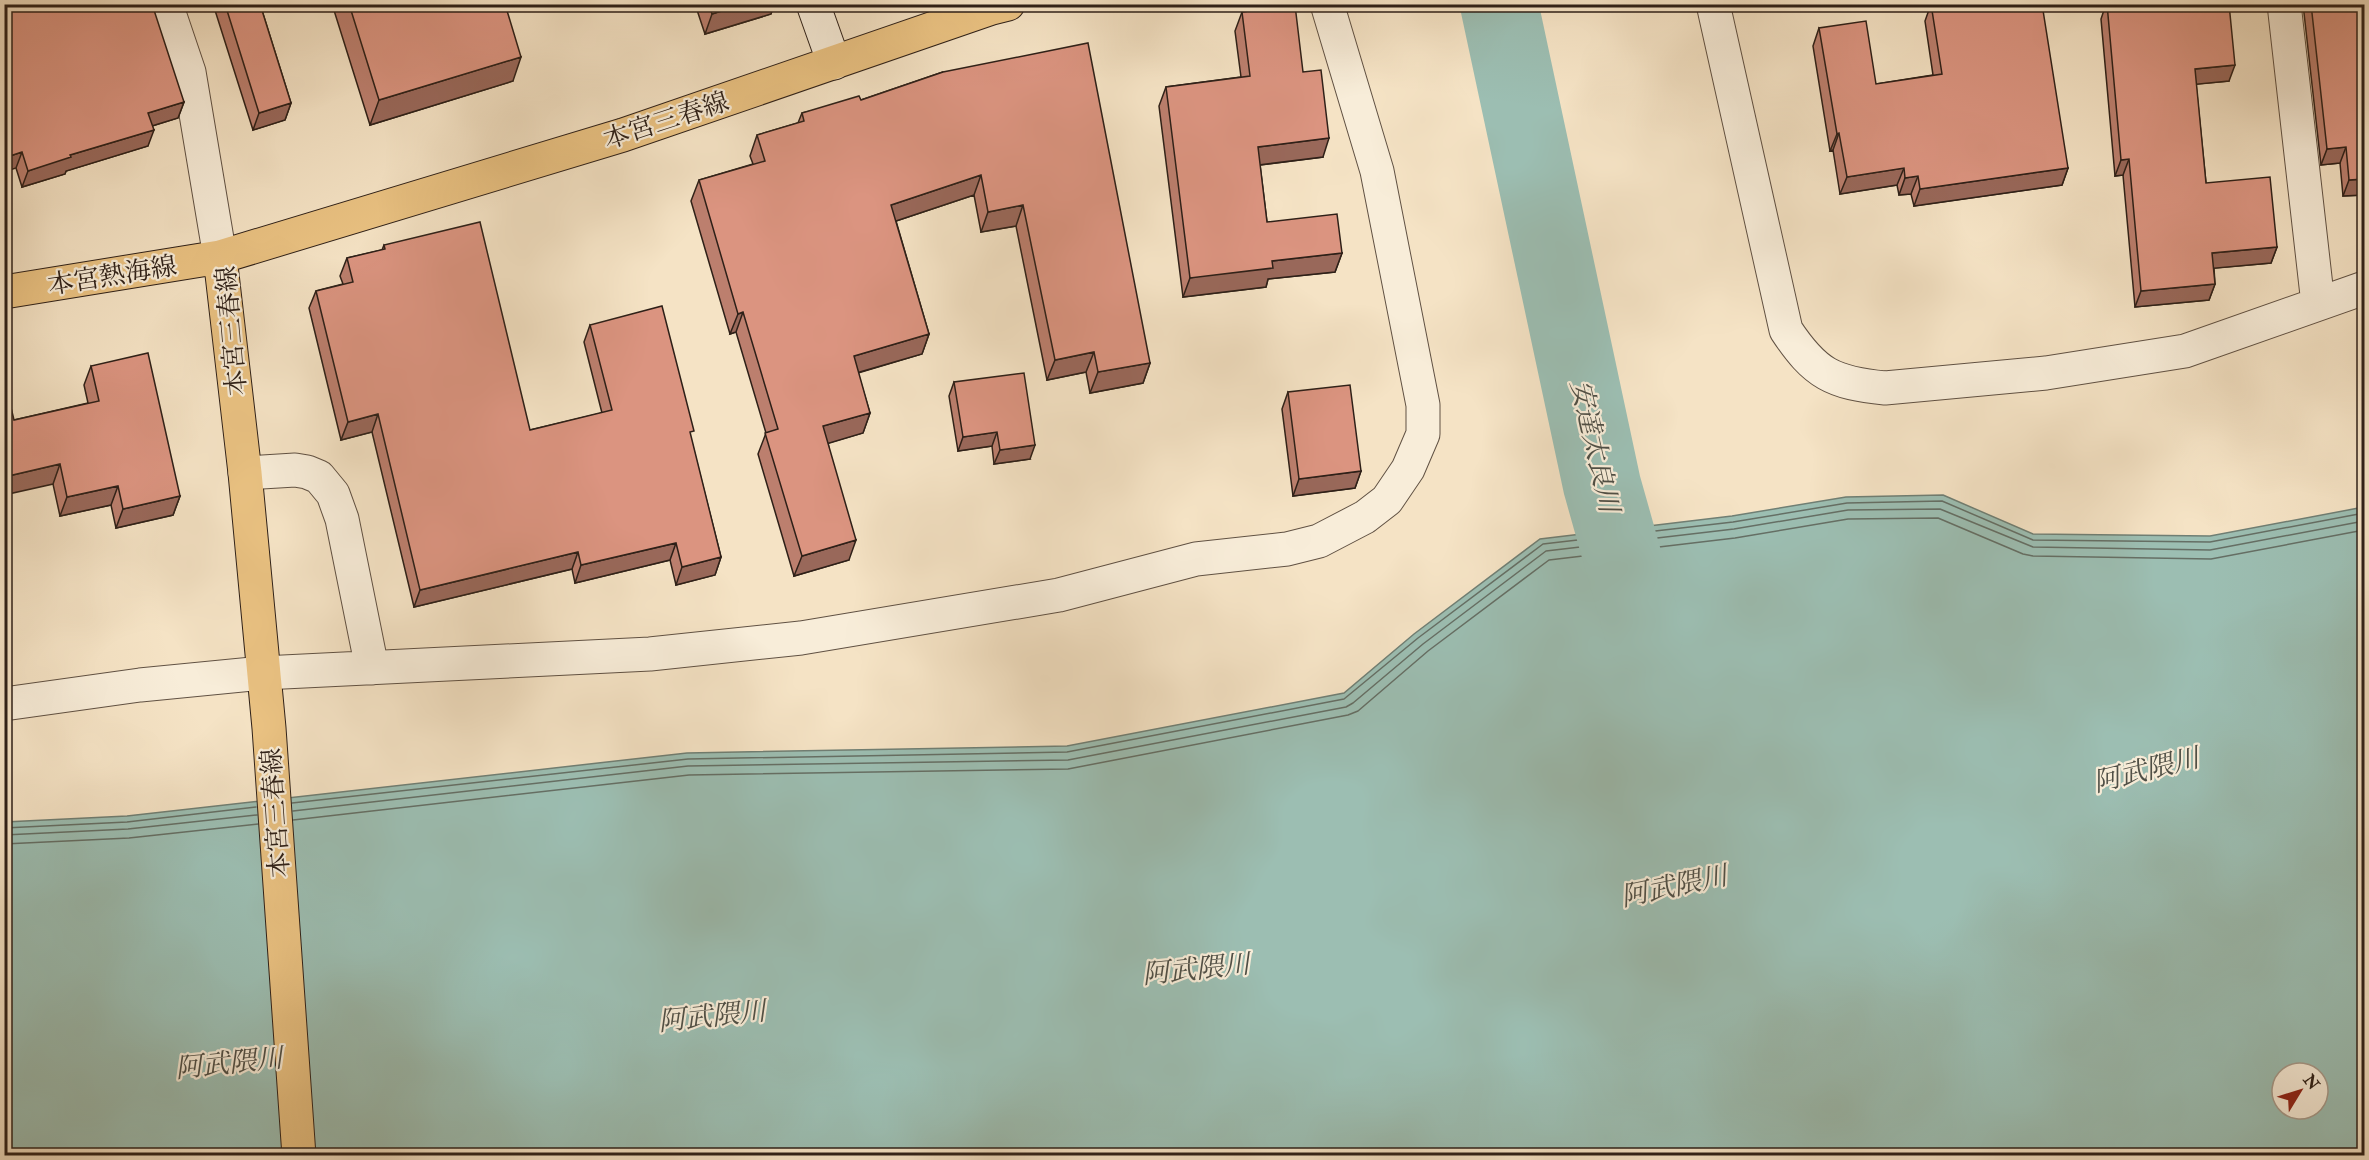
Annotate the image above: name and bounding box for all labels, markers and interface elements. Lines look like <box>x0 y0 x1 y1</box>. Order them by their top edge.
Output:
street label: 本宮三春線 <box>600 86 733 156</box>
street label: 本宮熱海線 <box>45 250 179 302</box>
street label: 本宮三春線 <box>210 265 254 397</box>
water label: 安達太良川 <box>1563 377 1626 519</box>
water label: 阿武隈川 <box>2090 741 2205 800</box>
street label: 本宮三春線 <box>256 747 296 879</box>
water label: 阿武隈川 <box>1618 858 1733 914</box>
water label: 阿武隈川 <box>1141 947 1254 992</box>
water label: 阿武隈川 <box>657 994 770 1039</box>
water label: 阿武隈川 <box>174 1041 287 1086</box>
north arrow <box>2270 1061 2330 1121</box>
text: N <box>2298 1070 2324 1095</box>

